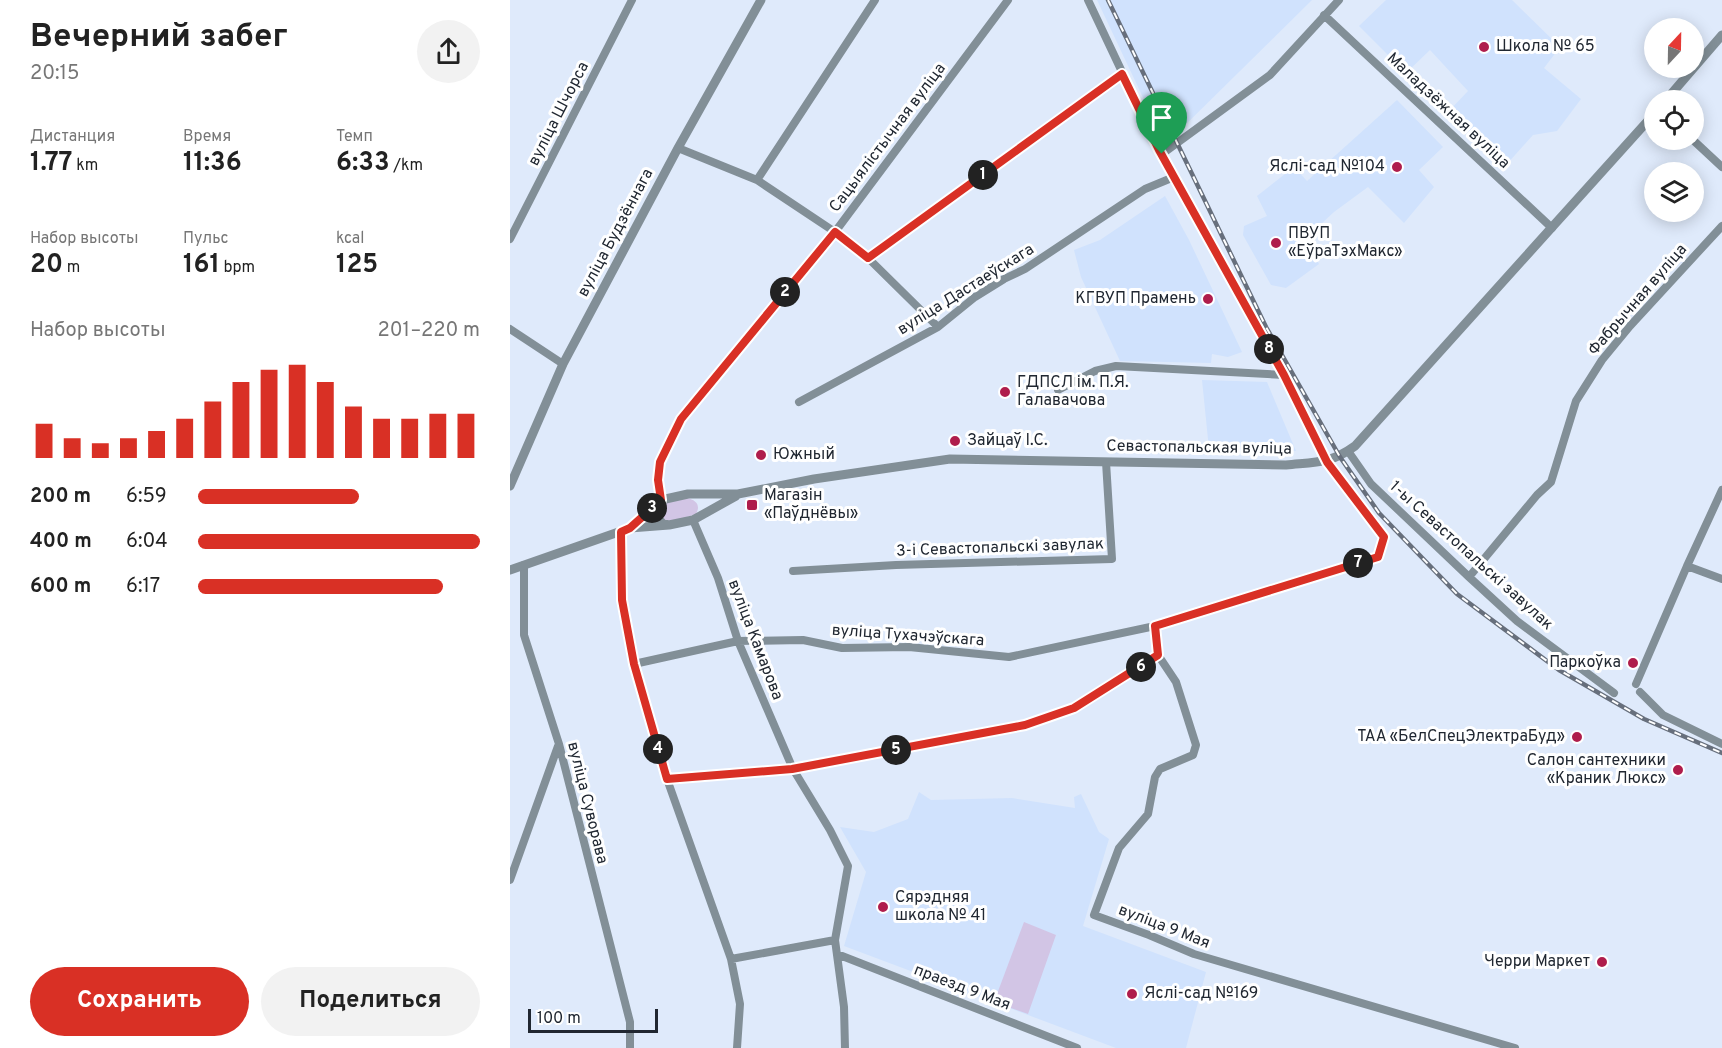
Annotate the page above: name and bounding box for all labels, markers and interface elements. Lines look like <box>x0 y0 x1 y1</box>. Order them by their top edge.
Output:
text: Вечерний забег <box>30 17 288 59</box>
north arrow <box>1644 18 1704 78</box>
map controls <box>1644 18 1704 222</box>
button: share <box>417 20 480 83</box>
place label: Школа № 65 <box>1496 37 1595 57</box>
marker: Школа № 65 <box>1477 40 1491 54</box>
street label: Маладзёжная вуліца <box>1382 49 1514 173</box>
street label: вуліца Шчорса <box>524 59 594 169</box>
street label: Сацыялістычная вуліца <box>825 59 951 217</box>
text: 20:15 <box>30 61 79 87</box>
button: locate <box>1644 90 1704 150</box>
pin <box>1136 92 1187 154</box>
icon: arrive <box>1145 101 1178 134</box>
text: Дистанция <box>30 127 115 147</box>
text: Время <box>183 127 231 147</box>
text: Темп <box>336 127 373 147</box>
text: 1.77 <box>30 147 72 180</box>
text: 11:36 <box>183 147 242 180</box>
text: 6:33 <box>336 147 389 180</box>
text: km <box>72 156 98 176</box>
text: /km <box>389 156 423 176</box>
place label: Яслі-сад №104 <box>1269 157 1385 177</box>
pin: 1 <box>968 160 998 190</box>
marker: Яслі-сад №104 <box>1390 160 1404 174</box>
button: layers <box>1644 162 1704 222</box>
street label: вуліца Будзённага <box>574 165 658 301</box>
text: 1 <box>980 165 986 185</box>
place label: ПВУП «ЕўраТэхМакс» <box>1288 224 1403 262</box>
text: Набор высоты <box>30 229 138 249</box>
text: Пульс <box>183 229 229 249</box>
text: kcal <box>336 229 364 249</box>
marker: ПВУП «ЕўраТэхМакс» <box>1269 236 1283 250</box>
street label: вуліца Дастаеўскага <box>894 240 1038 340</box>
street label: Фабрычная вуліца <box>1584 240 1692 360</box>
text: 20 <box>30 249 63 282</box>
text: 161 <box>183 249 220 282</box>
text: 125 <box>336 249 378 282</box>
text: m <box>63 258 80 278</box>
text: bpm <box>220 258 255 278</box>
pin: 2 <box>770 277 800 307</box>
text: 2 <box>780 282 790 302</box>
place label: КГВУП Прамень <box>1075 289 1196 309</box>
marker: КГВУП Прамень <box>1201 292 1215 306</box>
text: Набор высоты <box>30 318 166 344</box>
text: 201–220 m <box>377 318 480 344</box>
pin: 8 <box>1254 334 1284 364</box>
text: 8 <box>1264 339 1274 359</box>
place label: ГДПСЛ ім. П.Я. Галавачова <box>1017 373 1129 411</box>
marker: ГДПСЛ ім. П.Я. Галавачова <box>998 385 1012 399</box>
place label: Зайцаў І.С. <box>967 431 1048 451</box>
marker: Зайцаў І.С. <box>948 434 962 448</box>
street label: Севастопальская вуліца <box>1106 436 1292 460</box>
place label: Южный <box>773 445 835 465</box>
marker: Южный <box>754 448 768 462</box>
street label: 1-ы Севастопальскі завулак <box>1385 477 1557 635</box>
text: 200 m <box>30 484 91 510</box>
text: 6:59 <box>126 484 167 510</box>
place label: Магазін «Паўднёвы» <box>764 486 858 524</box>
pin: 3 <box>637 493 667 523</box>
text: 3 <box>647 498 657 518</box>
marker: Магазін «Паўднёвы» <box>745 498 759 512</box>
text: 400 m <box>30 529 92 555</box>
text: 6:04 <box>126 529 168 555</box>
street label: 3-і Севастопальскі завулак <box>896 534 1104 562</box>
pin: 7 <box>1343 548 1373 578</box>
text: 7 <box>1354 553 1362 573</box>
text: 600 m <box>30 574 91 600</box>
text: 6:17 <box>126 574 160 600</box>
street label: вуліца Камарова <box>723 577 787 703</box>
street label: вуліца Тухачэўскага <box>831 621 985 651</box>
pin: 6 <box>1126 652 1156 682</box>
place label: Паркоўка <box>1549 653 1621 673</box>
marker: Паркоўка <box>1626 656 1640 670</box>
text: 6 <box>1136 657 1146 677</box>
place label: ТАА «БелСпецЭлектраБуд» <box>1357 727 1565 747</box>
marker: ТАА «БелСпецЭлектраБуд» <box>1570 730 1584 744</box>
pin: 4 <box>643 734 673 764</box>
pin: 5 <box>881 735 911 765</box>
text: 4 <box>653 739 663 759</box>
street label: вуліца Суворава <box>562 740 612 866</box>
text: 5 <box>891 740 901 760</box>
place label: Салон сантехники «Краник Люкс» <box>1527 751 1666 789</box>
marker: Салон сантехники «Краник Люкс» <box>1671 763 1685 777</box>
place label: Сярэдняя школа № 41 <box>895 888 986 926</box>
marker: Сярэдняя школа № 41 <box>876 900 890 914</box>
street label: вуліца 9 Мая <box>1115 900 1213 954</box>
place label: Черри Маркет <box>1484 952 1590 972</box>
marker: Черри Маркет <box>1595 955 1609 969</box>
street label: праезд 9 Мая <box>911 960 1013 1016</box>
button: Сохранить <box>30 967 249 1036</box>
button: Поделиться <box>261 967 480 1036</box>
place label: Яслі-сад №169 <box>1144 984 1258 1004</box>
marker: Яслі-сад №169 <box>1125 987 1139 1001</box>
scale bar <box>528 1006 658 1034</box>
text: 100 m <box>537 1009 581 1029</box>

